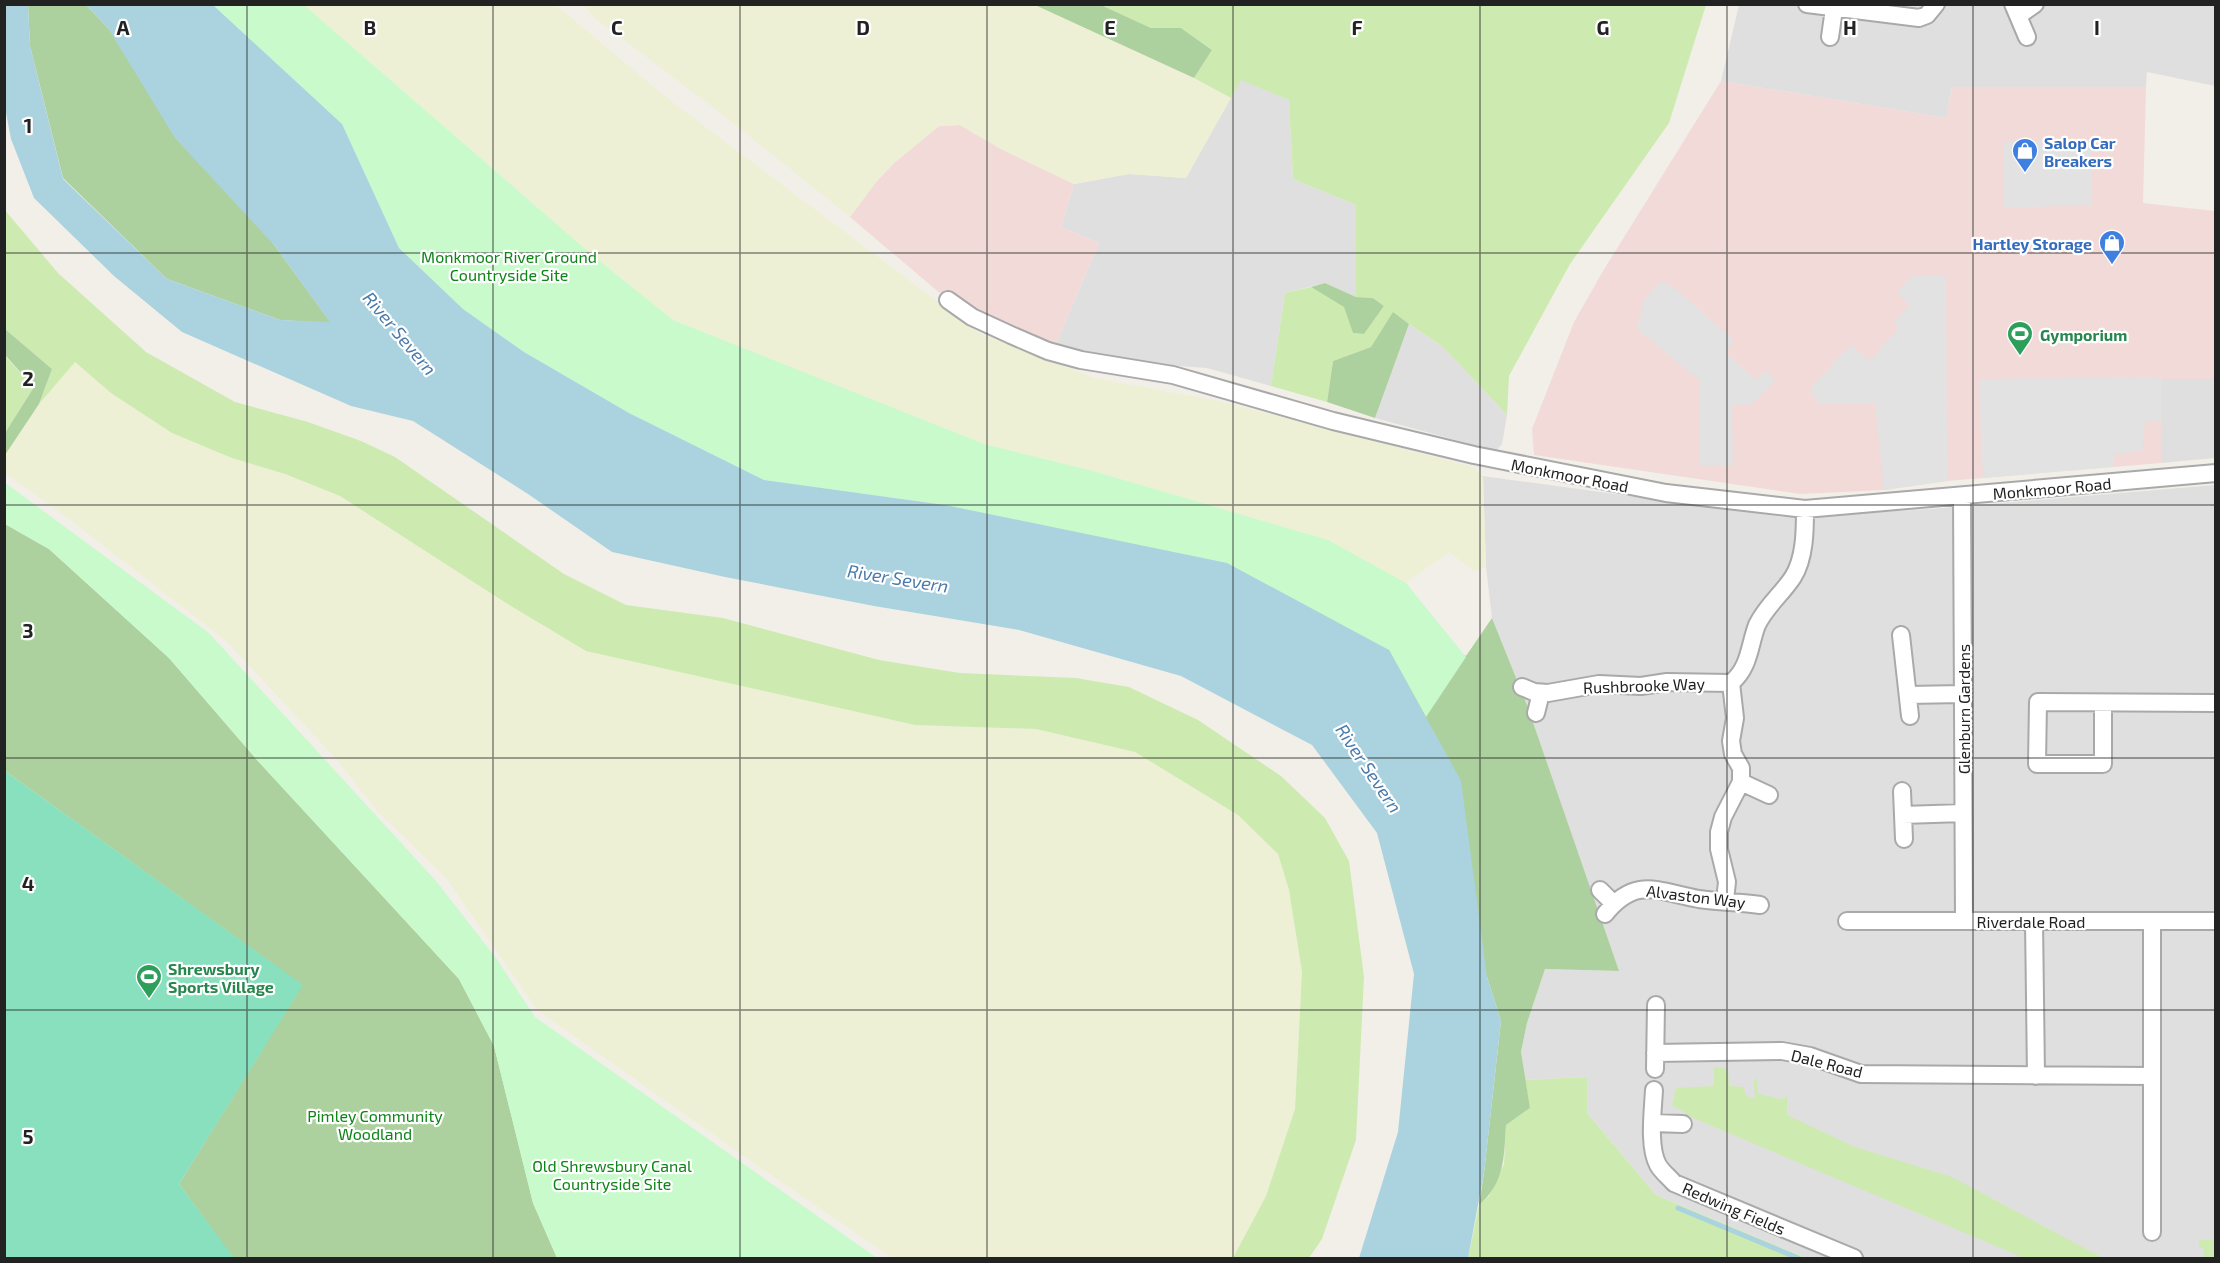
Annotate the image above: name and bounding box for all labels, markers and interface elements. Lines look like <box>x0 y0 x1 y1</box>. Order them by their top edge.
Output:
text: A <box>116 15 130 39</box>
text: B <box>364 15 376 39</box>
text: C <box>611 15 623 39</box>
text: D <box>856 15 870 39</box>
text: E <box>1104 15 1116 39</box>
text: F <box>1351 15 1363 39</box>
text: G <box>1597 15 1609 39</box>
text: H <box>1843 15 1857 39</box>
text: I <box>2094 15 2100 39</box>
text: 1 <box>24 113 32 137</box>
place label: Salop Car Breakers <box>2044 133 2116 170</box>
shop icon: Salop Car Breakers <box>2010 136 2040 174</box>
shop icon: Hartley Storage <box>2097 228 2127 266</box>
place label: Hartley Storage <box>1973 234 2092 254</box>
park label: Monkmoor River Ground Countryside Site <box>421 247 597 284</box>
water label: River Severn <box>359 287 441 379</box>
sports icon: Gymporium <box>2005 319 2035 357</box>
place label: Gymporium <box>2040 325 2127 345</box>
text: 2 <box>22 366 34 390</box>
street label: Monkmoor Road <box>1510 454 1630 496</box>
street label: Monkmoor Road <box>1992 473 2112 503</box>
water label: River Severn <box>846 559 950 597</box>
text: 3 <box>22 618 34 642</box>
street label: Glenburn Gardens <box>1954 644 1973 774</box>
street label: Rushbrooke Way <box>1583 673 1706 697</box>
water label: River Severn <box>1331 720 1407 816</box>
text: 4 <box>22 871 35 895</box>
street label: Alvaston Way <box>1645 880 1747 912</box>
street label: Riverdale Road <box>1977 912 2085 931</box>
place label: Shrewsbury Sports Village <box>168 959 274 996</box>
sports icon: Shrewsbury Sports Village <box>134 962 164 1000</box>
street label: Dale Road <box>1789 1045 1865 1081</box>
park label: Pimley Community Woodland <box>307 1106 443 1143</box>
text: 5 <box>22 1124 34 1148</box>
park label: Old Shrewsbury Canal Countryside Site <box>532 1156 692 1193</box>
street label: Redwing Fields <box>1680 1178 1788 1238</box>

